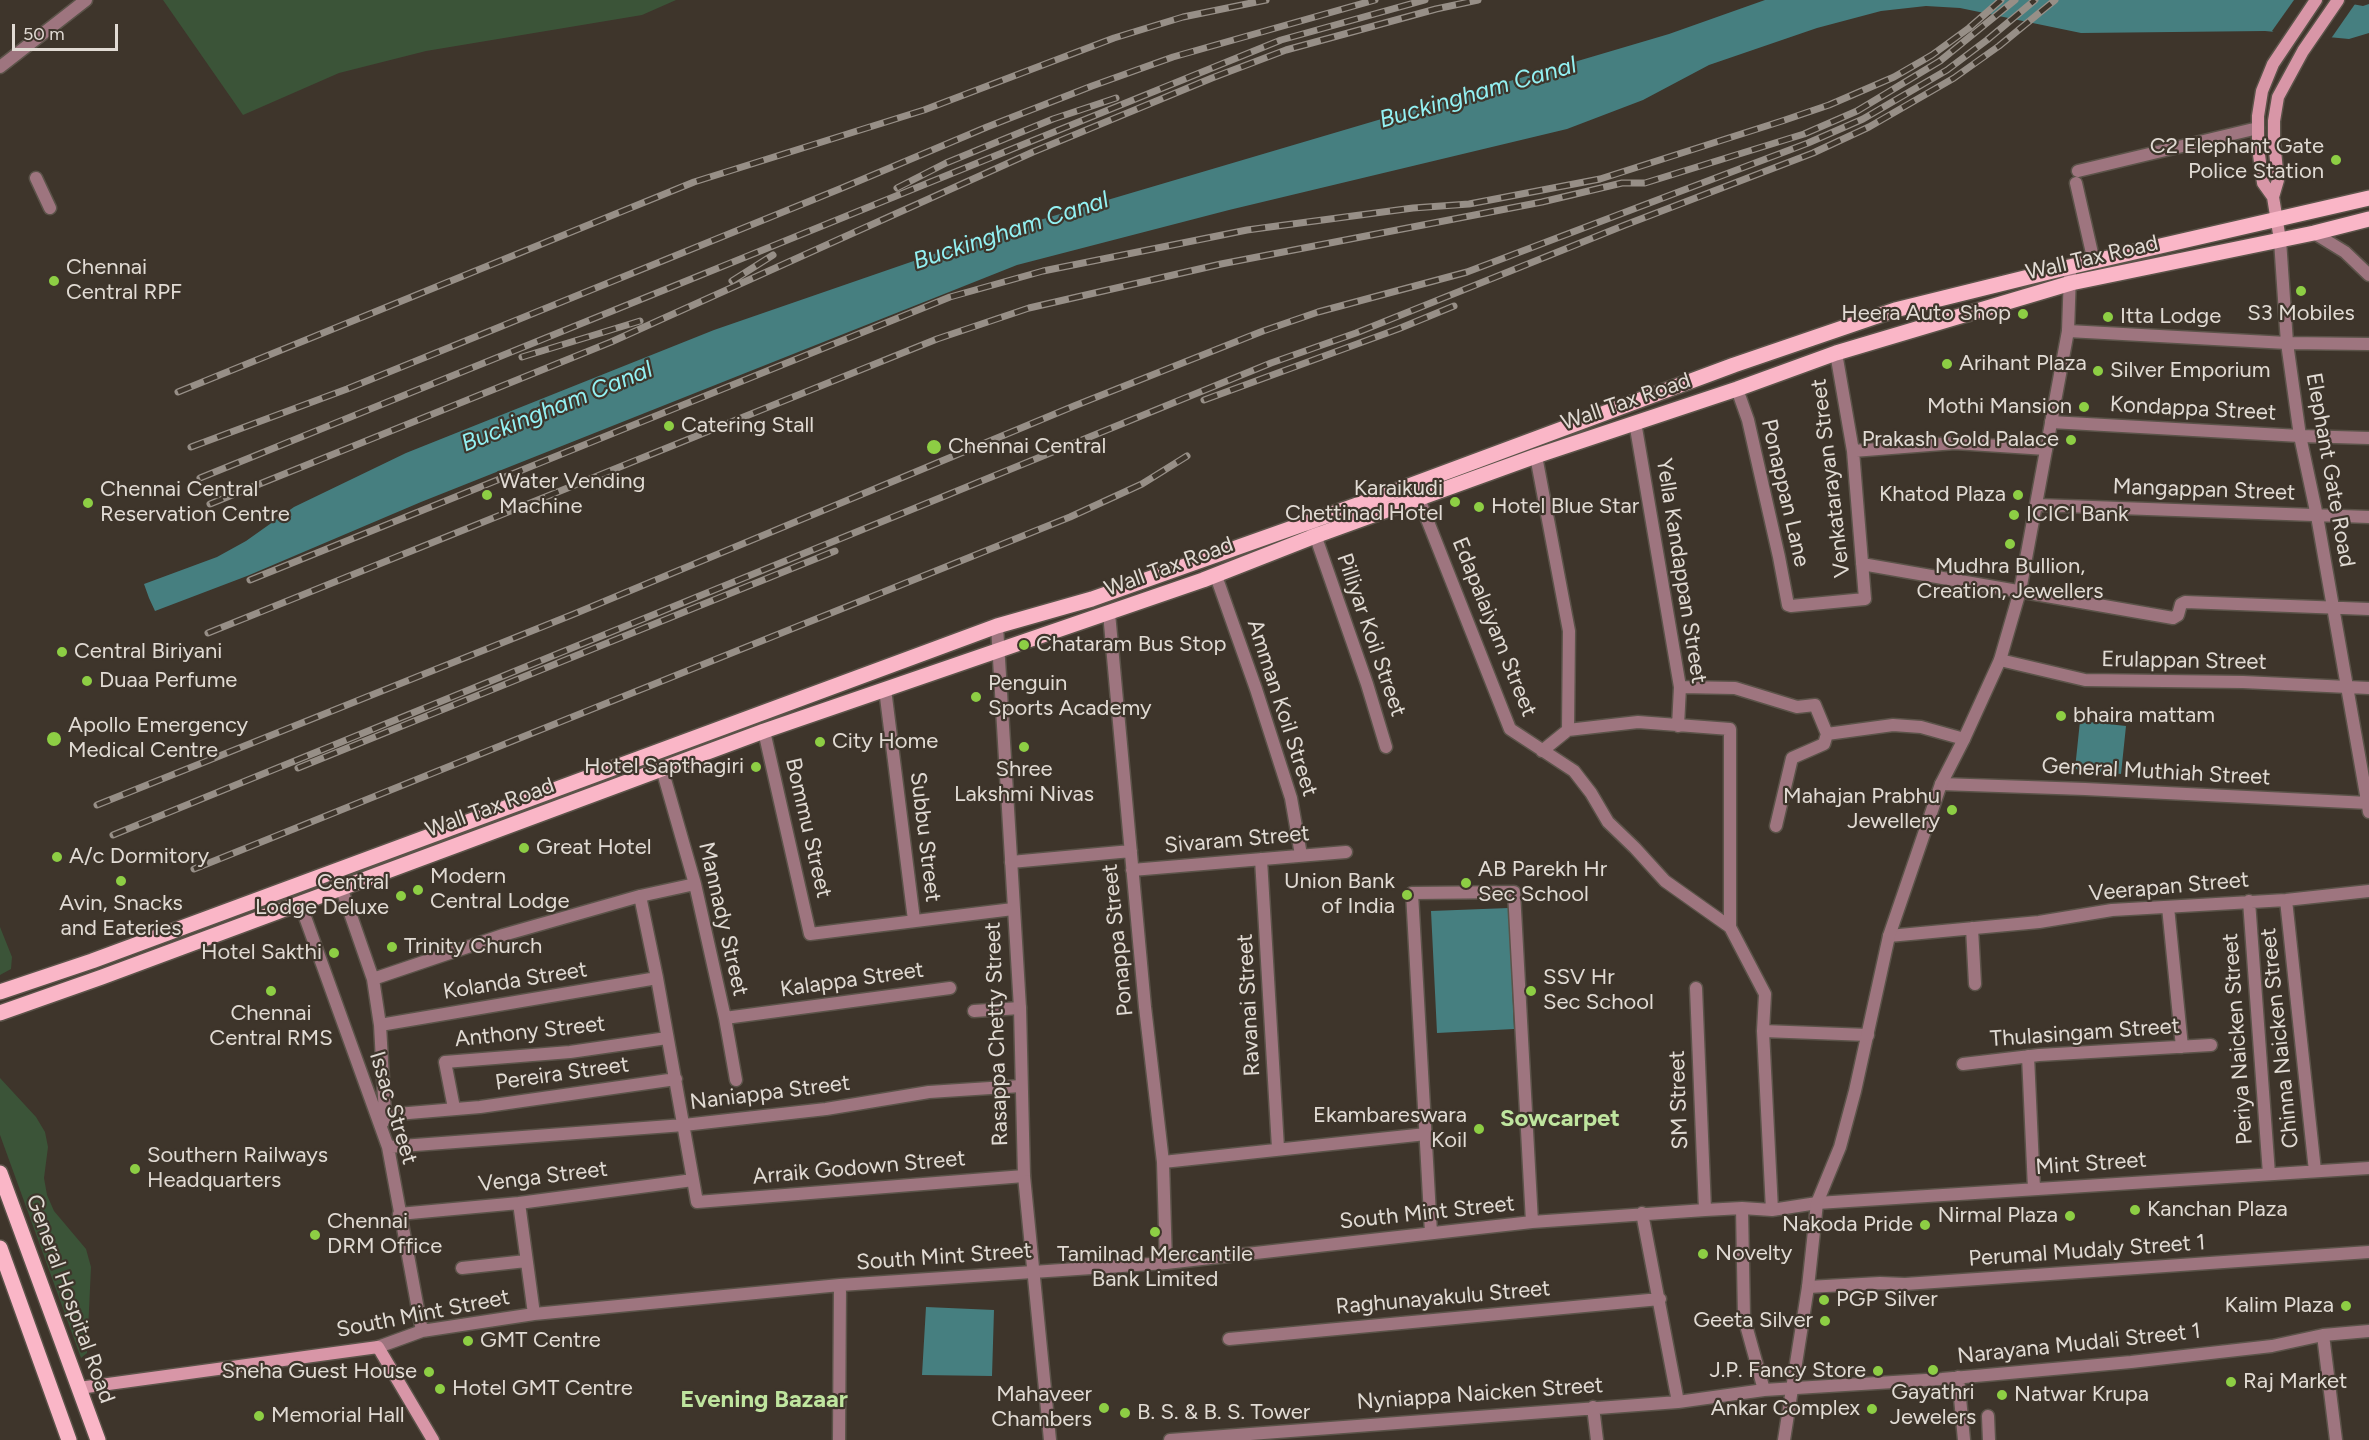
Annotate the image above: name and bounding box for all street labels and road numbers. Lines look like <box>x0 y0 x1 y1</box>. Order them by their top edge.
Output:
street label: Wall Tax Road <box>2023 230 2161 286</box>
street label: Wall Tax Road <box>1558 368 1694 436</box>
street label: Elephant Gate Road <box>2300 371 2360 569</box>
street label: Venkatarayan Street <box>1806 377 1856 579</box>
street label: Kondappa Street <box>2109 391 2277 427</box>
street label: Ponappan Lane <box>1755 417 1815 569</box>
street label: Yella Kandappan Street <box>1650 456 1712 686</box>
street label: Mangappan Street <box>2112 474 2296 506</box>
street label: Wall Tax Road <box>1101 531 1237 603</box>
street label: Edapalaiyam Street <box>1446 534 1542 720</box>
street label: Pilliyar Koil Street <box>1331 550 1411 720</box>
street label: Amman Koil Street <box>1241 616 1323 800</box>
street label: Erulappan Street <box>2101 646 2267 676</box>
street label: General Muthiah Street <box>2041 753 2271 791</box>
street label: Bommu Street <box>779 755 837 901</box>
street label: Subbu Street <box>904 770 946 904</box>
street label: Wall Tax Road <box>422 772 558 844</box>
street label: Sivaram Street <box>1163 821 1311 859</box>
street label: Mannady Street <box>692 839 754 999</box>
street label: Ponappa Street <box>1097 863 1139 1017</box>
street label: Veerapan Street <box>2088 867 2250 907</box>
street label: Rasappa Chetty Street <box>980 921 1014 1147</box>
street label: Chinna Naicken Street <box>2255 926 2305 1150</box>
street label: Periya Naicken Street <box>2217 932 2259 1146</box>
street label: Ravanai Street <box>1232 933 1266 1077</box>
street label: Kolanda Street <box>441 957 589 1005</box>
street label: Kalappa Street <box>778 957 926 1003</box>
street label: Anthony Street <box>453 1011 607 1053</box>
street label: Thulasingam Street <box>1989 1013 2181 1053</box>
street label: Issac Street <box>363 1048 423 1168</box>
street label: SM Street <box>1664 1050 1694 1150</box>
street label: Pereira Street <box>493 1052 631 1096</box>
street label: Naniappa Street <box>688 1070 852 1116</box>
street label: Arraik Godown Street <box>751 1146 967 1190</box>
street label: Mint Street <box>2035 1147 2147 1181</box>
street label: Venga Street <box>477 1156 609 1198</box>
street label: General Hospital Road <box>20 1191 120 1407</box>
street label: South Mint Street <box>1338 1191 1516 1235</box>
street label: Perumal Mudaly Street 1 <box>1968 1230 2206 1272</box>
street label: South Mint Street <box>855 1238 1033 1276</box>
street label: Raghunayakulu Street <box>1335 1275 1551 1321</box>
street label: South Mint Street <box>334 1284 512 1344</box>
street label: Narayana Mudali Street 1 <box>1956 1318 2202 1370</box>
street label: Nyniappa Naicken Street <box>1356 1372 1604 1416</box>

